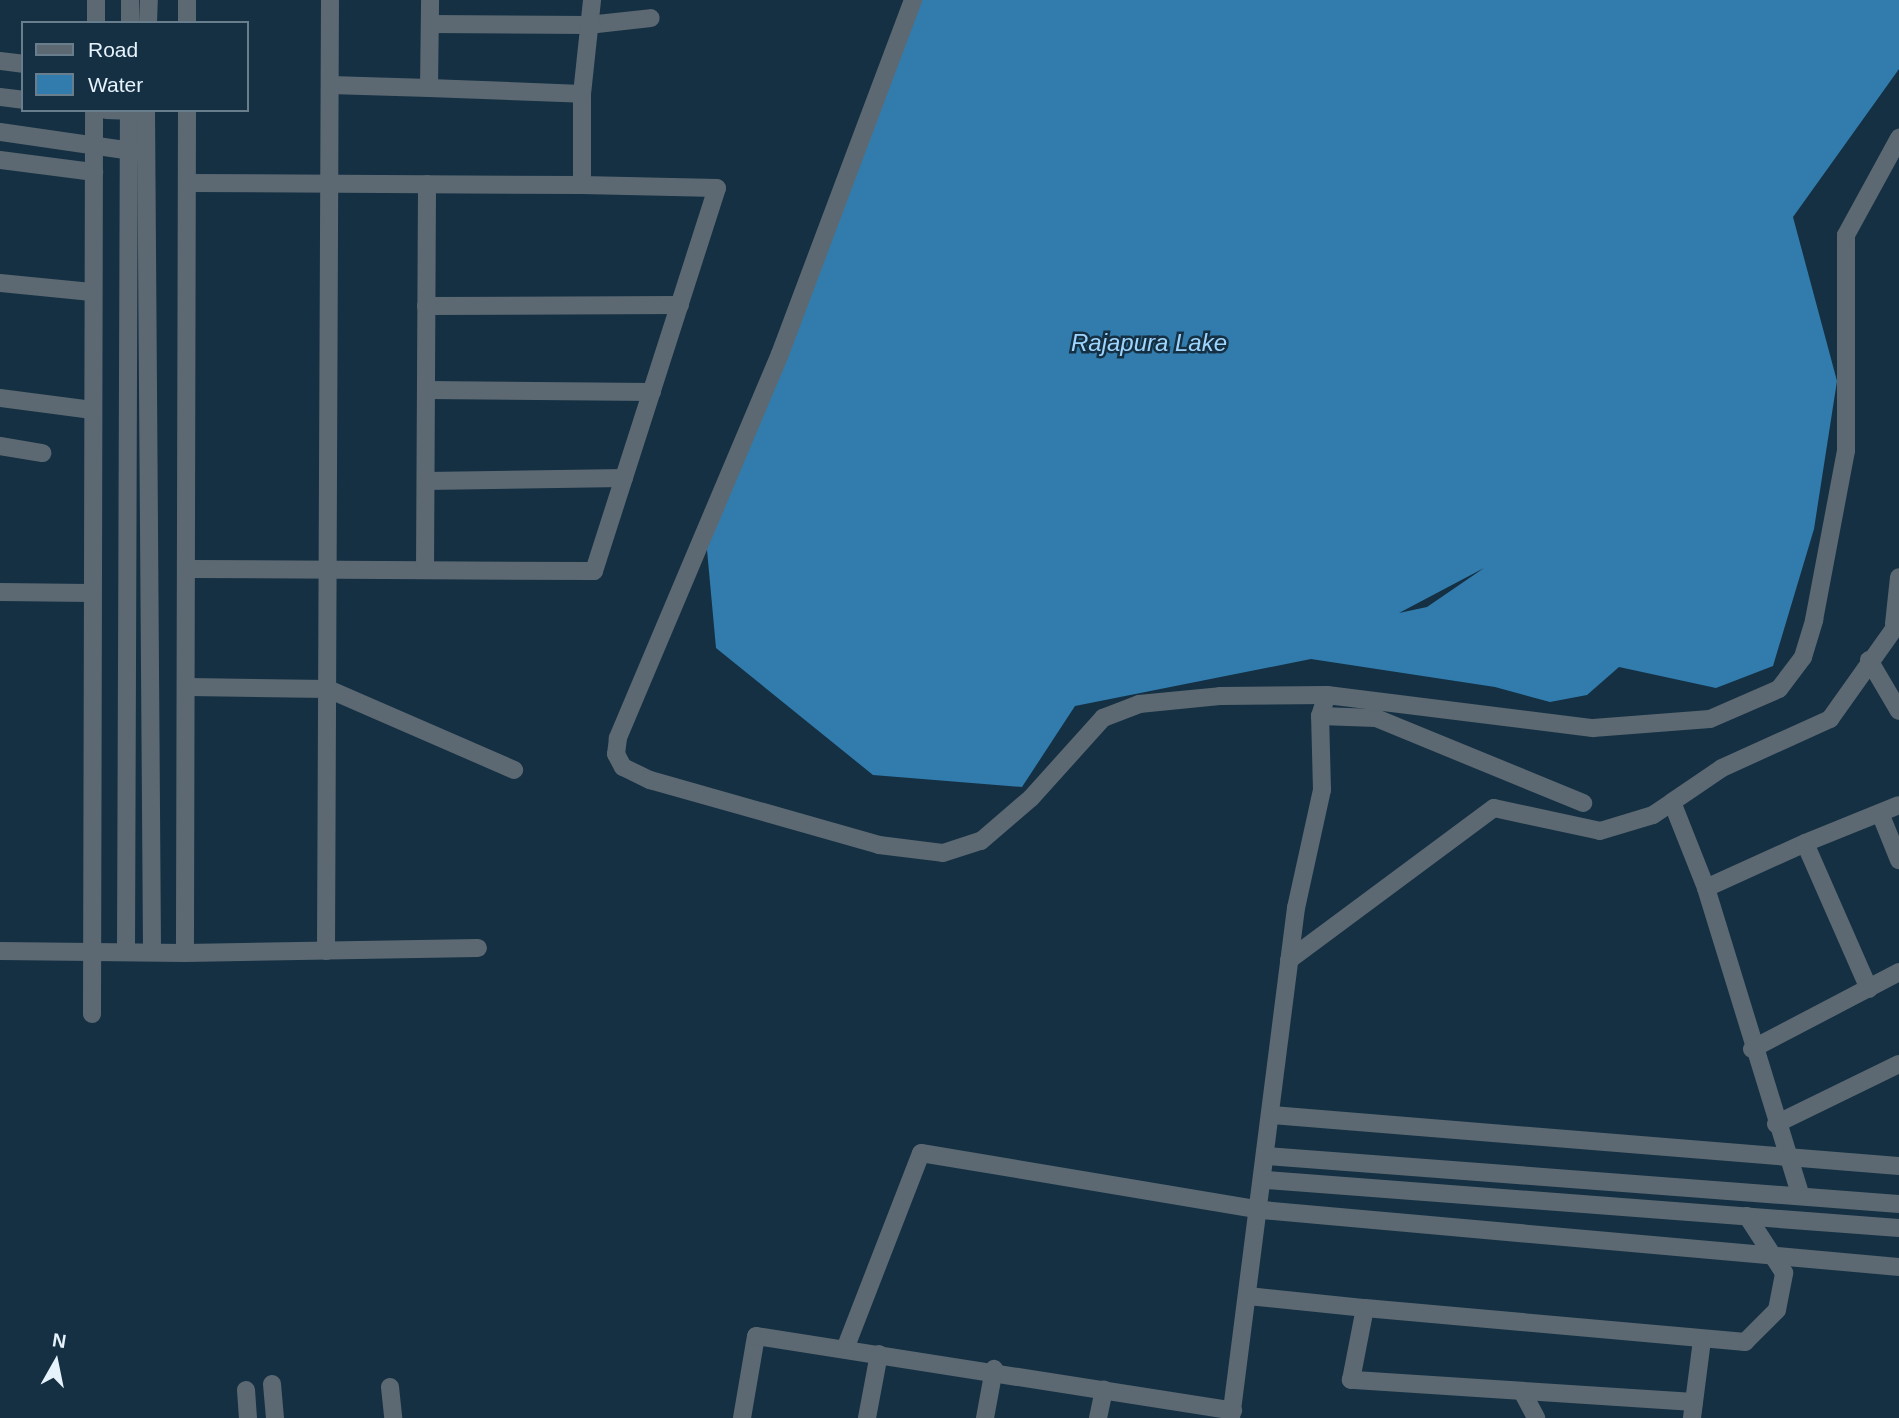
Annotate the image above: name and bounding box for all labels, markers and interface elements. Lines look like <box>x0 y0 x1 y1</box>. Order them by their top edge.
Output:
legend <box>21 21 248 112</box>
text: Road <box>88 38 138 61</box>
text: Water <box>88 73 143 96</box>
water label: Rajapura Lake <box>1071 329 1227 357</box>
north arrow <box>21 1327 91 1397</box>
text: N <box>51 1329 68 1352</box>

